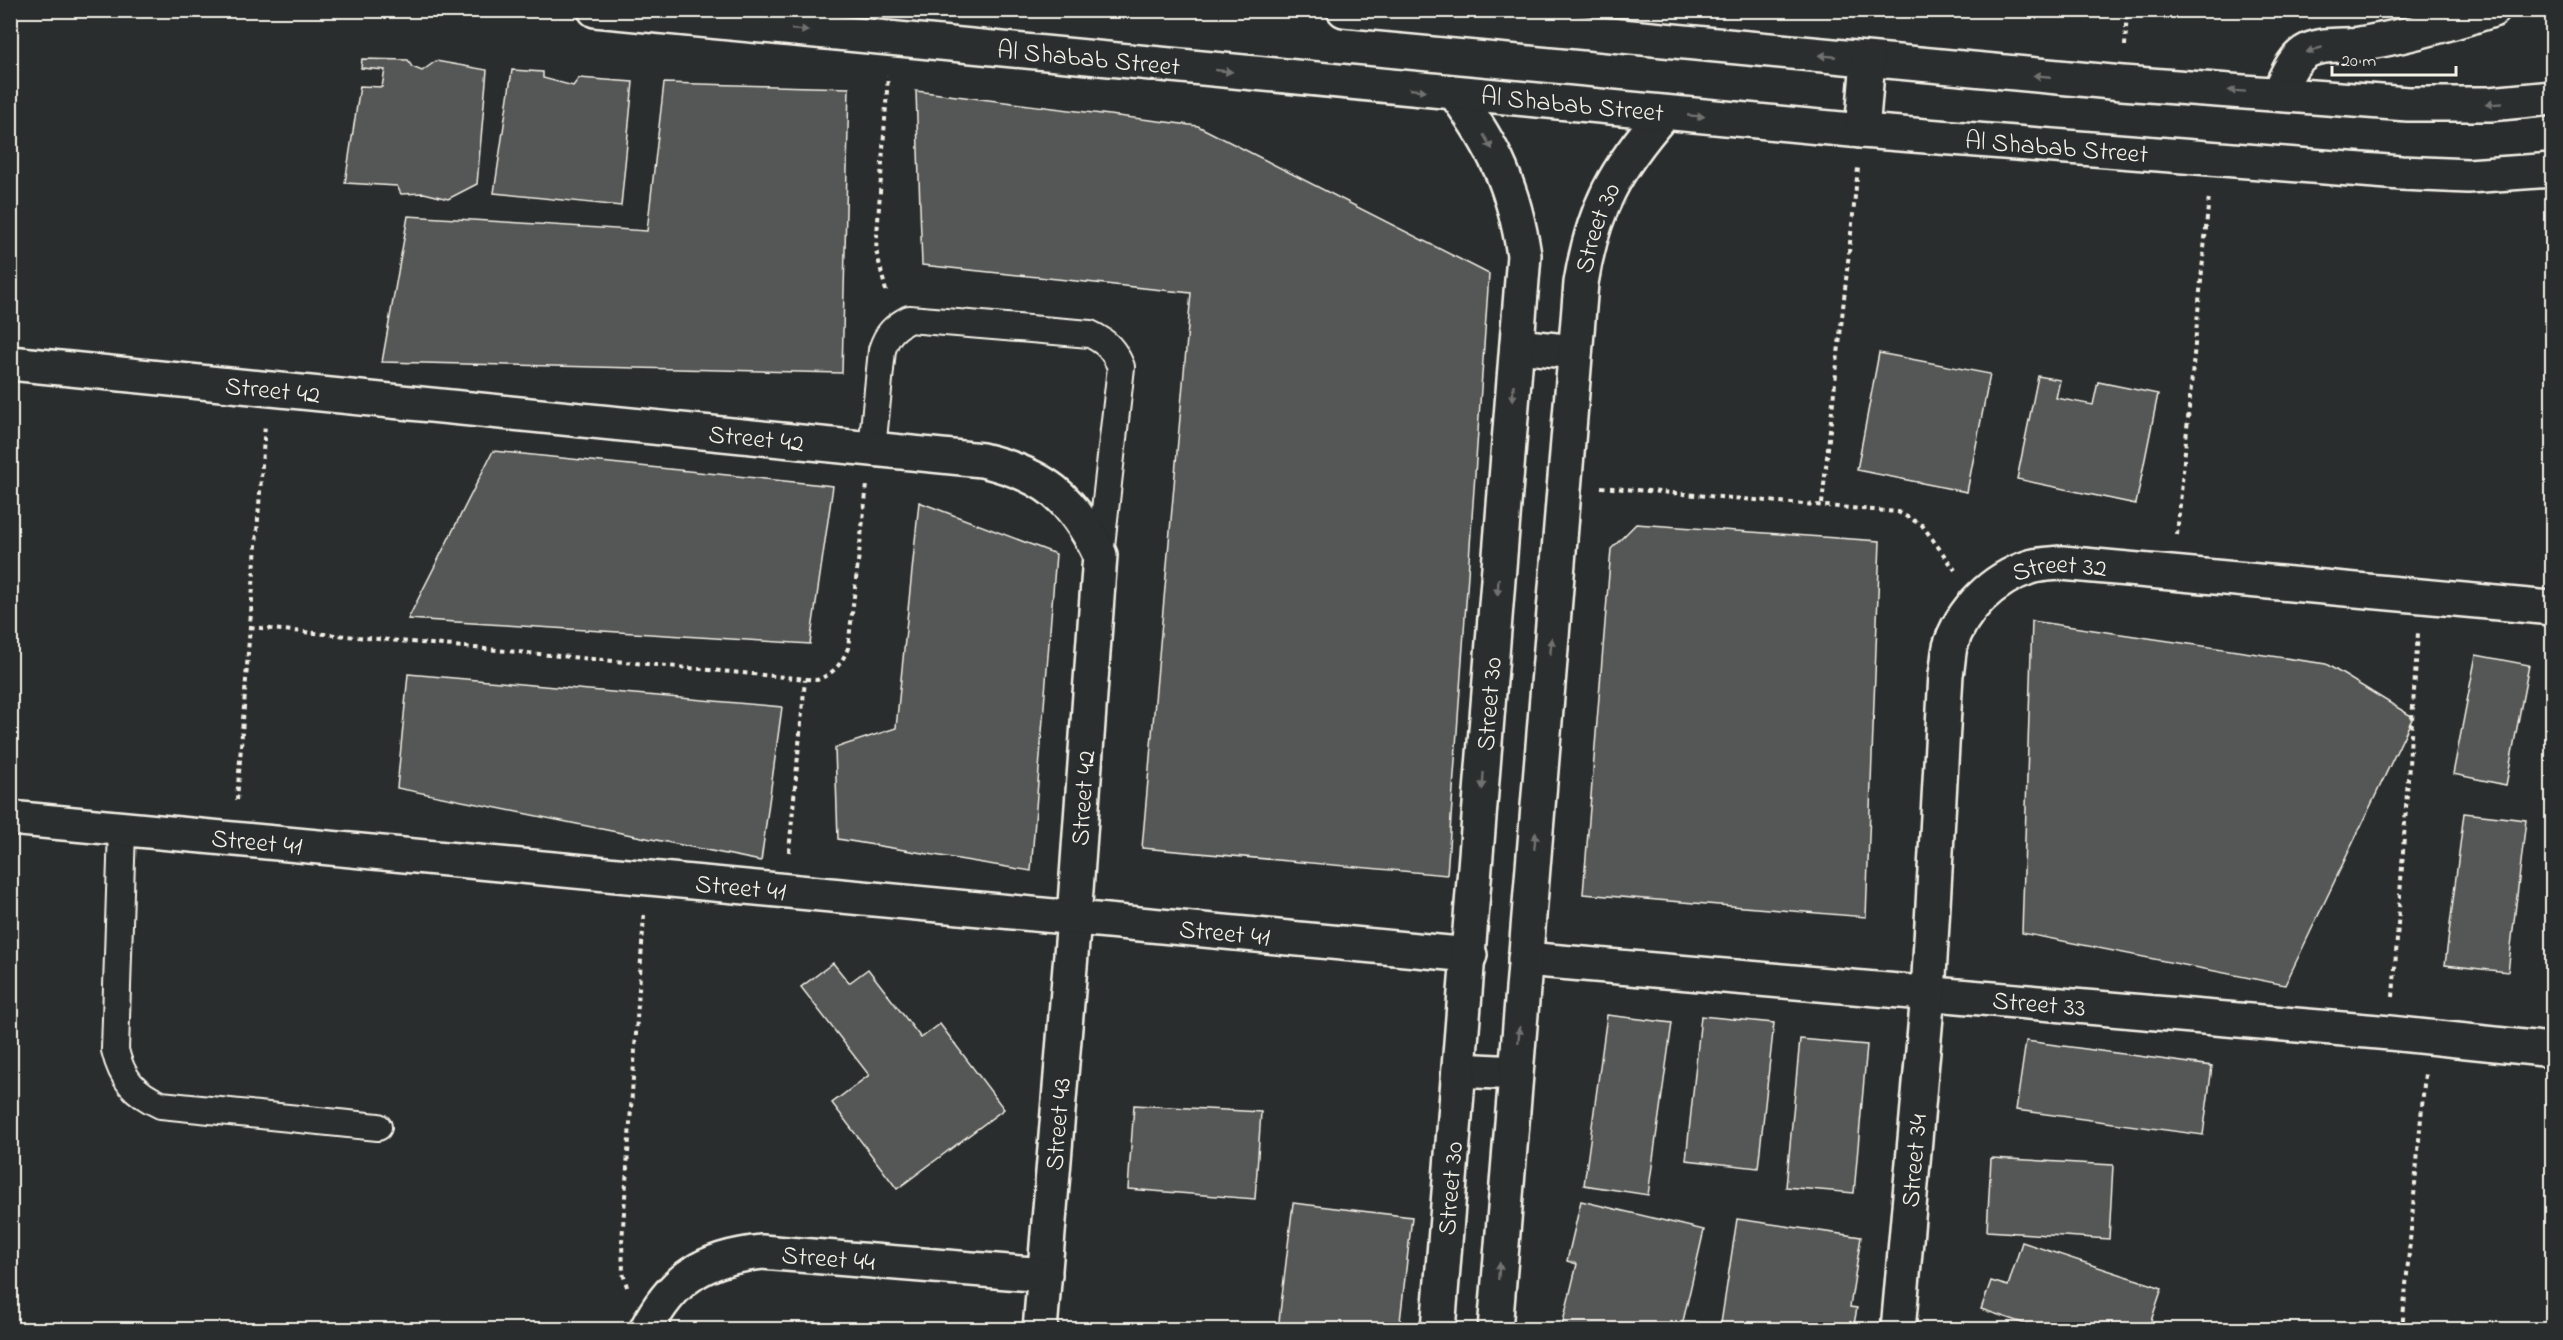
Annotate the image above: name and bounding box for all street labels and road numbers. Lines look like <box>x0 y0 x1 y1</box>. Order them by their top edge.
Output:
street label: Al Shabab Street <box>995 32 1182 88</box>
street label: Al Shabab Street <box>1479 79 1666 134</box>
street label: Al Shabab Street <box>1963 123 2150 175</box>
street label: Street 30 <box>1567 177 1632 277</box>
street label: Street 42 <box>223 369 322 416</box>
street label: Street 42 <box>706 417 806 464</box>
street label: Street 32 <box>2007 547 2108 594</box>
street label: Street 30 <box>1468 656 1514 753</box>
street label: Street 42 <box>1063 749 1107 847</box>
street label: Street 41 <box>210 821 304 867</box>
street label: Street 41 <box>693 866 788 913</box>
street label: Street 41 <box>1177 912 1271 958</box>
street label: Street 33 <box>1991 983 2087 1029</box>
street label: Street 43 <box>1037 1076 1083 1172</box>
street label: Street 34 <box>1893 1112 1939 1209</box>
street label: Street 30 <box>1430 1140 1475 1237</box>
street label: Street 44 <box>780 1238 877 1283</box>

